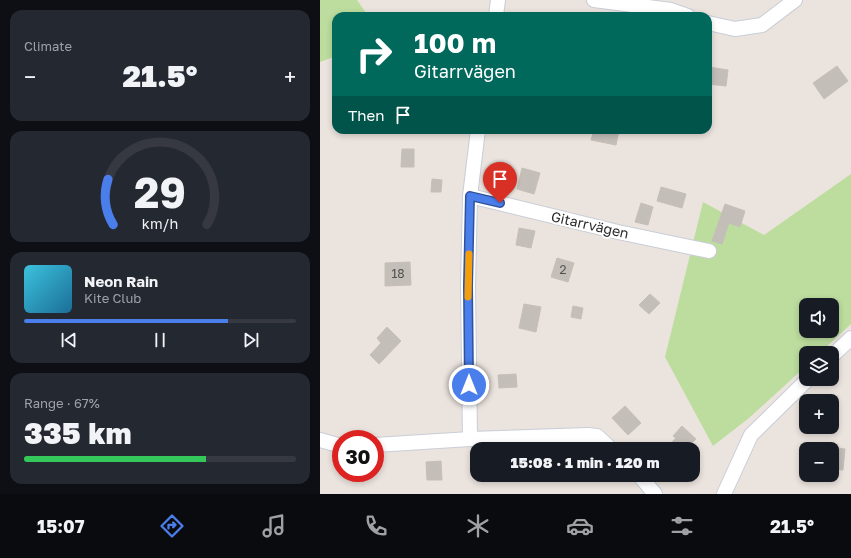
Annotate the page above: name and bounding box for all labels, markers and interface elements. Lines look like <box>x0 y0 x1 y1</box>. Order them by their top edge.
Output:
text: 100 m <box>414 26 496 59</box>
icon: right <box>348 28 400 80</box>
text: Climate <box>24 38 72 54</box>
text: 21.5° <box>123 58 197 94</box>
text: Gitarrvägen <box>414 60 516 82</box>
text: − <box>24 63 36 90</box>
text: + <box>284 63 296 90</box>
icon: arrive <box>392 104 414 126</box>
text: Then <box>348 106 384 124</box>
pin <box>483 162 517 203</box>
text: 29 <box>134 166 186 216</box>
icon: arrive <box>489 168 511 190</box>
street label: Gitarrvägen <box>550 207 631 242</box>
text: km/h <box>142 214 178 231</box>
house number: 2 <box>560 262 567 277</box>
house number: 18 <box>391 266 405 281</box>
text: Neon Rain <box>84 272 158 290</box>
text: Kite Club <box>84 290 141 306</box>
map controls <box>799 298 839 482</box>
button: sound <box>799 298 839 338</box>
icon: previous <box>58 329 80 351</box>
icon: pause <box>149 329 171 351</box>
icon: next <box>240 329 262 351</box>
button: layers <box>799 346 839 386</box>
position arrow <box>448 364 490 406</box>
button: + <box>799 394 839 434</box>
text: Range · 67% <box>24 395 100 411</box>
text: 335 km <box>24 415 132 451</box>
speed limit sign: 30 <box>332 430 384 482</box>
button: − <box>799 442 839 482</box>
text: 15:08 · 1 min · 120 m <box>511 453 659 471</box>
icon: directions <box>158 512 186 540</box>
icon: music <box>260 512 288 540</box>
icon: phone <box>362 512 390 540</box>
icon: climate <box>464 512 492 540</box>
icon: car <box>566 512 594 540</box>
icon: filters <box>668 512 696 540</box>
text: 15:07 <box>37 515 84 537</box>
text: 21.5° <box>770 515 814 537</box>

